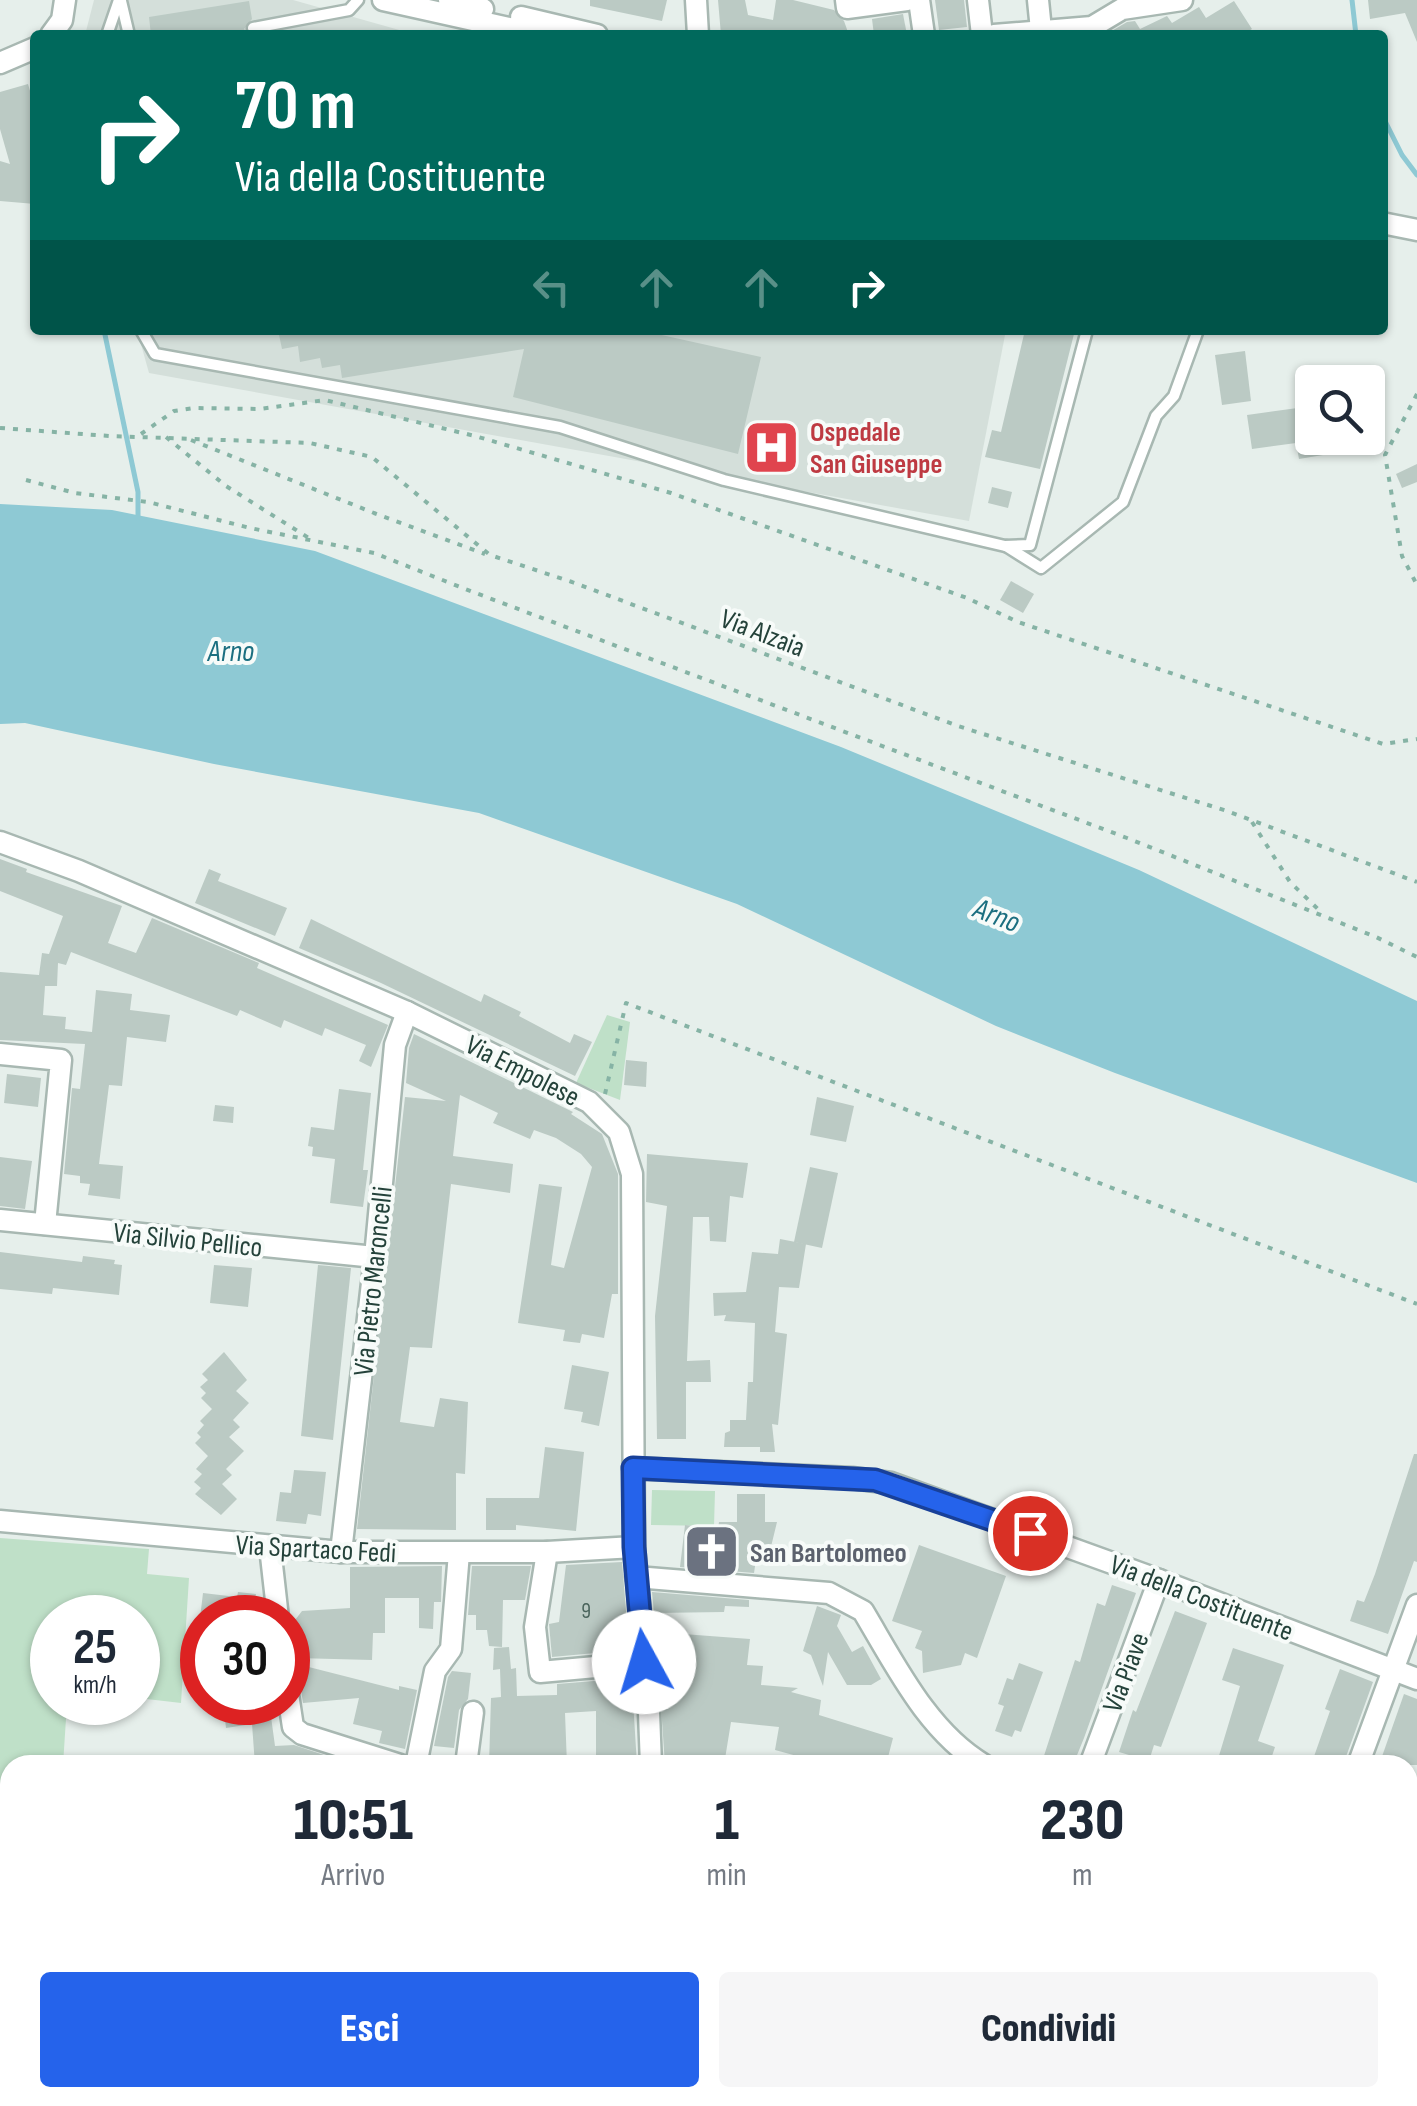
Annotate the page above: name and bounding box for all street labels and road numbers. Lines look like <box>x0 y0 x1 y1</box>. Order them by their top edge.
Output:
street label: Via Alzaia <box>716 602 809 664</box>
street label: Via Empolese <box>460 1029 585 1114</box>
street label: Via Pietro Maroncelli <box>347 1185 400 1378</box>
street label: Via Silvio Pellico <box>112 1216 264 1265</box>
street label: Via Spartaco Fedi <box>235 1529 397 1570</box>
street label: Via della Costituente <box>1105 1548 1298 1648</box>
street label: Via Piave <box>1096 1628 1157 1717</box>

